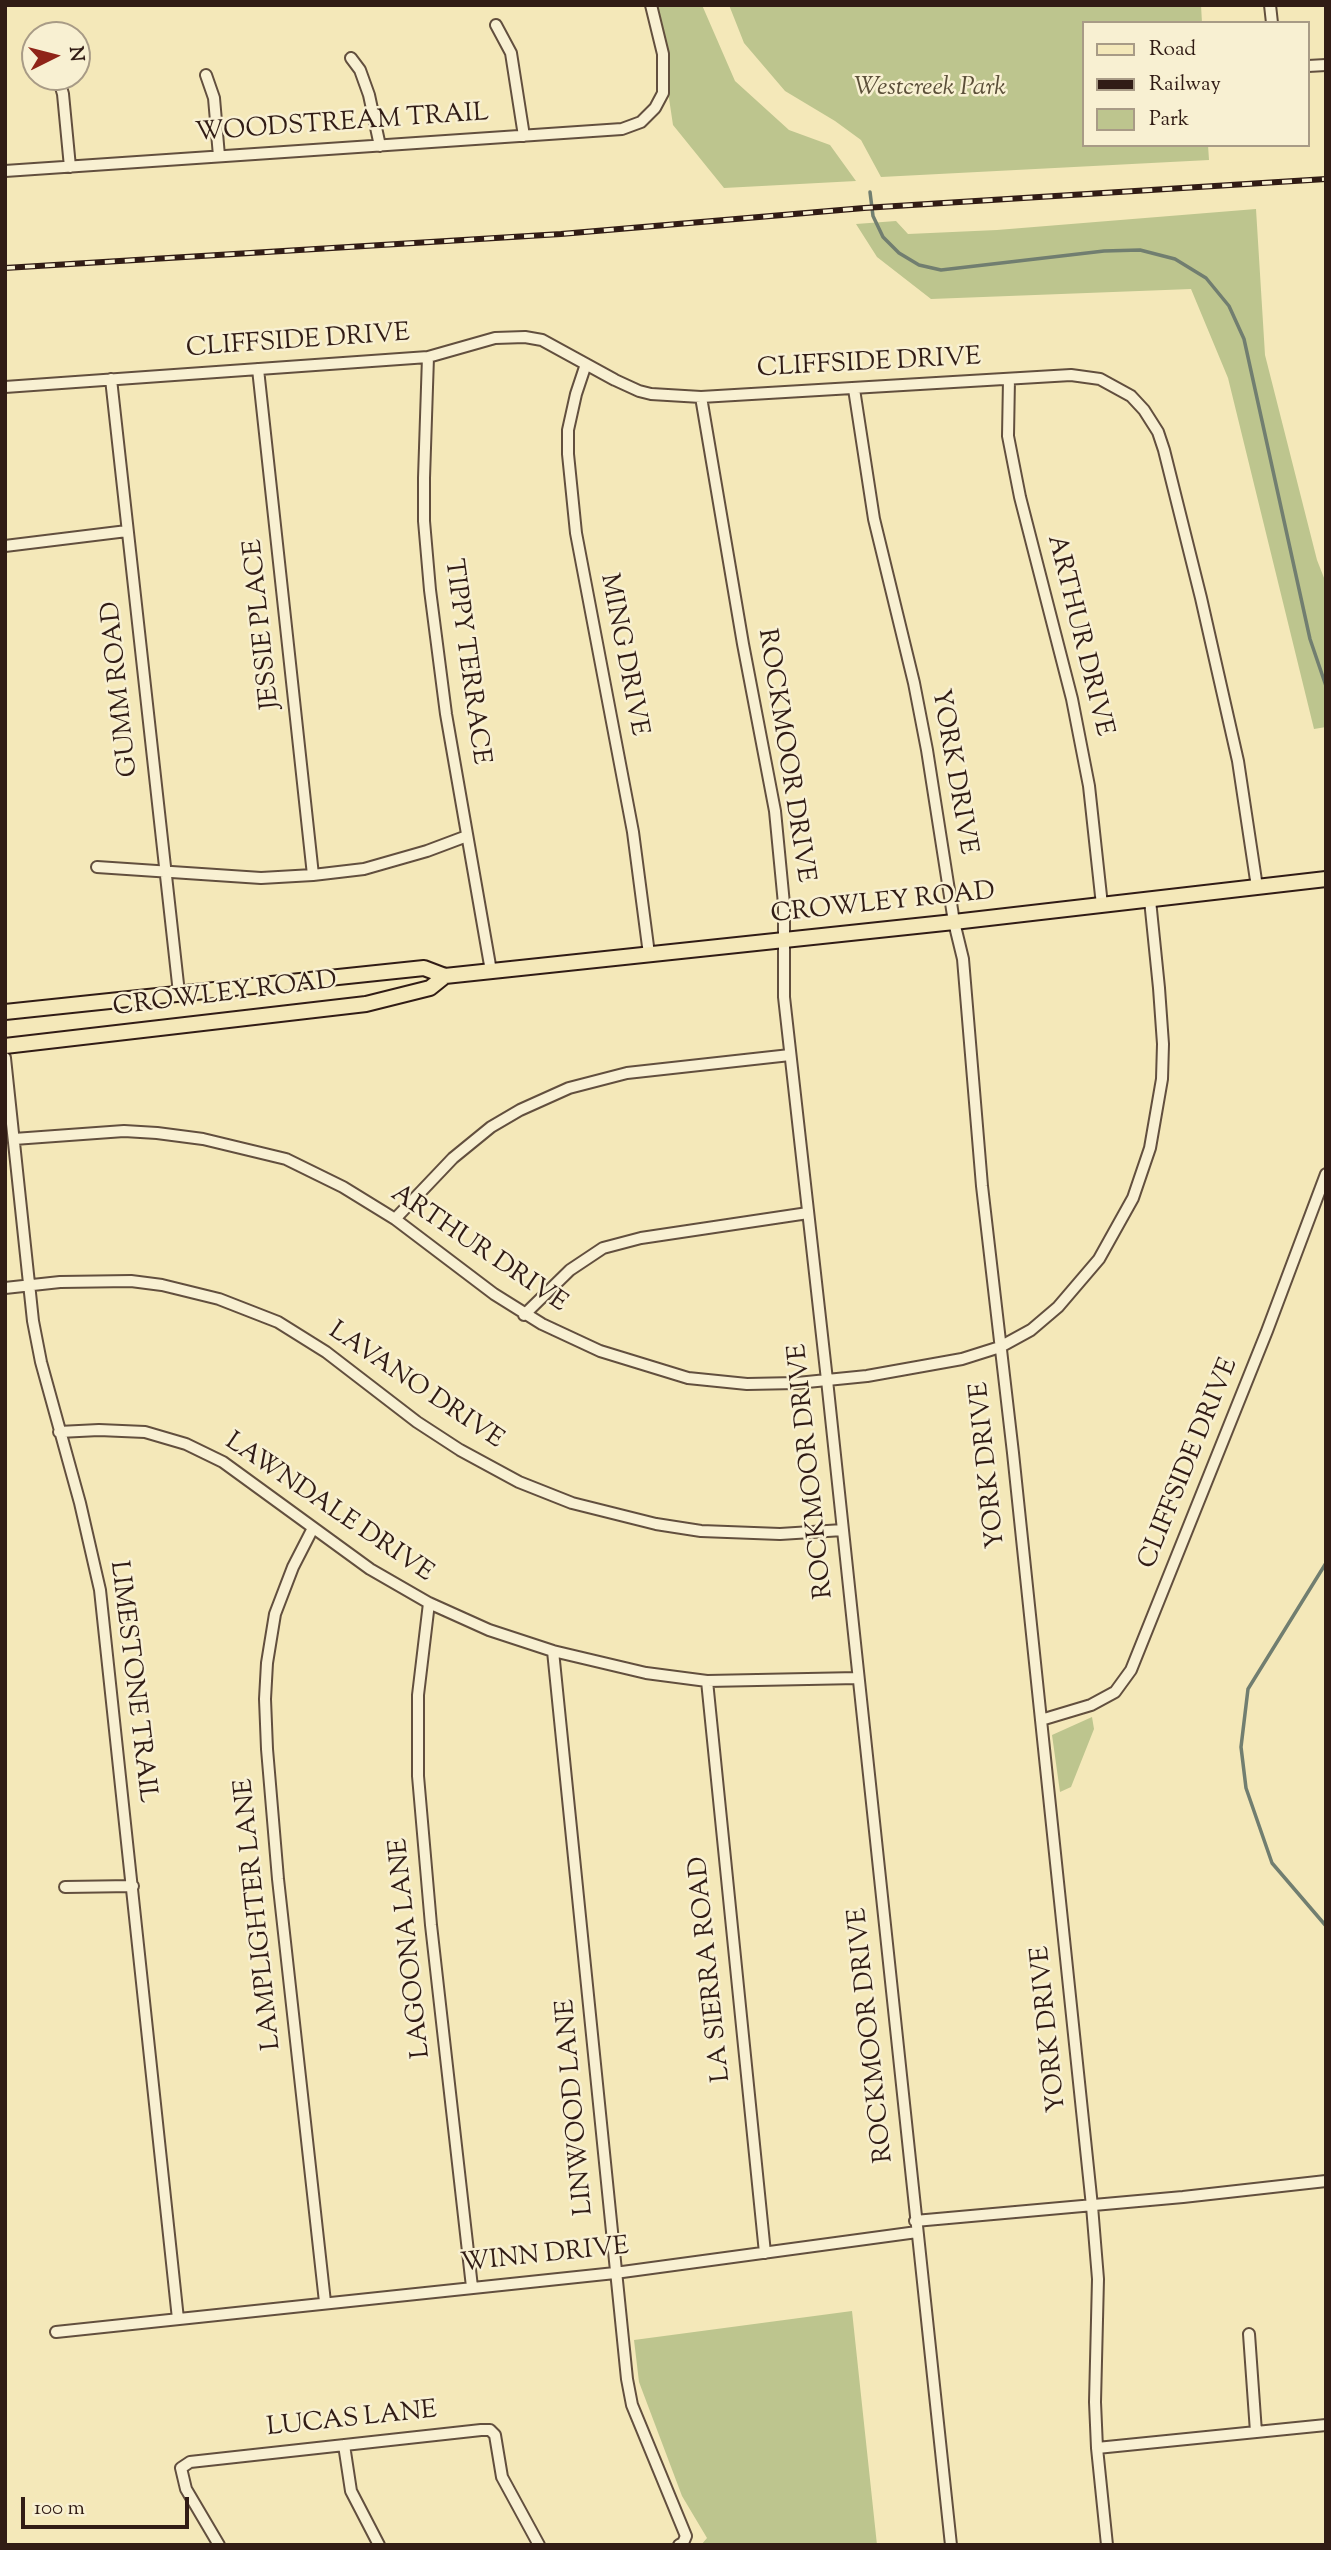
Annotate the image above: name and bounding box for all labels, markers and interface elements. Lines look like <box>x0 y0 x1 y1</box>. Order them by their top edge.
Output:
north arrow <box>21 21 91 91</box>
legend <box>1082 21 1310 147</box>
text: Road <box>1149 35 1196 65</box>
text: N <box>61 45 90 63</box>
text: Railway <box>1149 70 1221 100</box>
park label: Westcreek Park <box>854 74 1006 106</box>
street label: WOODSTREAM TRAIL <box>194 99 490 151</box>
text: Park <box>1149 105 1189 135</box>
street label: CLIFFSIDE DRIVE <box>185 320 411 366</box>
street label: CLIFFSIDE DRIVE <box>756 344 982 386</box>
street label: ARTHUR DRIVE <box>1038 532 1118 740</box>
street label: JESSIE PLACE <box>240 537 288 711</box>
street label: TIPPY TERRACE <box>435 557 495 767</box>
street label: MING DRIVE <box>591 571 653 739</box>
street label: GUMM ROAD <box>97 600 147 778</box>
street label: ROCKMOOR DRIVE <box>749 627 819 885</box>
street label: YORK DRIVE <box>922 687 982 857</box>
street label: CROWLEY ROAD <box>769 878 997 932</box>
street label: CROWLEY ROAD <box>111 967 339 1025</box>
street label: ARTHUR DRIVE <box>384 1179 572 1321</box>
street label: LAVANO DRIVE <box>322 1317 508 1457</box>
street label: ROCKMOOR DRIVE <box>784 1342 842 1600</box>
street label: CLIFFSIDE DRIVE <box>1134 1354 1246 1574</box>
street label: YORK DRIVE <box>966 1380 1014 1550</box>
street label: LAWNDALE DRIVE <box>218 1428 438 1590</box>
street label: LIMESTONE TRAIL <box>101 1559 161 1805</box>
street label: LAMPLIGHTER LANE <box>230 1777 290 2051</box>
street label: LAGOONA LANE <box>385 1836 439 2060</box>
street label: LA SIERRA ROAD <box>685 1855 739 2083</box>
street label: ROCKMOOR DRIVE <box>844 1906 902 2164</box>
street label: YORK DRIVE <box>1027 1944 1075 2114</box>
street label: LINWOOD LANE <box>552 1998 602 2216</box>
street label: WINN DRIVE <box>459 2233 631 2281</box>
street label: LUCAS LANE <box>265 2397 439 2445</box>
scale bar <box>24 2484 192 2528</box>
text: 100 m <box>34 2494 85 2524</box>

